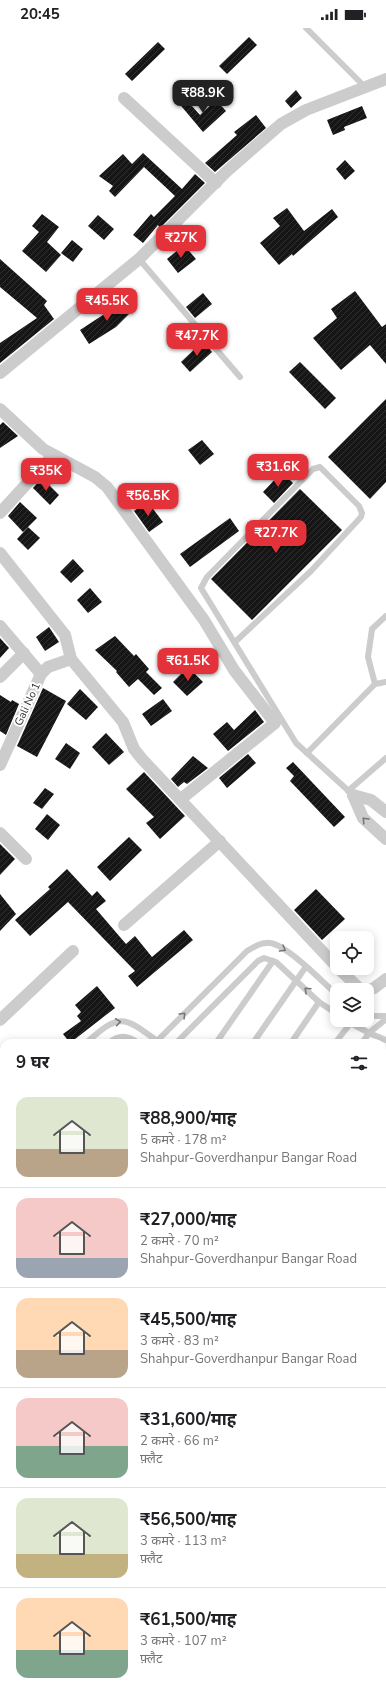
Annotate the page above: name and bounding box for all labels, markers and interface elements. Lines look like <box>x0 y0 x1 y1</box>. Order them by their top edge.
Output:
text: 20:45 <box>20 4 60 24</box>
pin: ₹88.9K <box>170 80 236 114</box>
text: ₹88.9K <box>181 84 225 102</box>
pin: ₹27K <box>157 225 205 259</box>
text: ₹27K <box>165 229 197 247</box>
pin: ₹45.5K <box>74 288 140 322</box>
text: ₹45.5K <box>85 292 129 310</box>
pin: ₹47.7K <box>164 323 230 357</box>
text: ₹47.7K <box>175 327 219 345</box>
pin: ₹31.6K <box>245 454 311 488</box>
pin: ₹35K <box>22 458 70 492</box>
text: ₹31.6K <box>256 458 300 476</box>
text: ₹35K <box>30 462 62 480</box>
pin: ₹56.5K <box>115 483 181 517</box>
text: ₹56.5K <box>126 487 170 505</box>
pin: ₹27.7K <box>243 520 309 554</box>
text: ₹27.7K <box>254 524 298 542</box>
pin: ₹61.5K <box>155 648 221 682</box>
text: ₹61.5K <box>166 652 210 670</box>
street label: Gali No 1 <box>11 680 44 728</box>
one-way arrow <box>363 817 370 824</box>
map controls <box>330 931 374 1027</box>
button: locate <box>330 931 374 975</box>
one-way arrow <box>279 944 286 951</box>
button: layers <box>330 983 374 1027</box>
one-way arrow <box>304 988 311 995</box>
one-way arrow <box>178 1013 186 1020</box>
one-way arrow <box>115 1018 121 1027</box>
text: 9 घर <box>16 1051 49 1074</box>
icon: filters <box>348 1052 370 1074</box>
text: ₹88,900/माह <box>140 1107 236 1130</box>
icon: home <box>48 1113 96 1161</box>
text: 5 कमरे · 178 m² <box>140 1131 227 1149</box>
text: Shahpur-Goverdhanpur Bangar Road <box>140 1149 357 1167</box>
text: ₹27,000/माह <box>140 1208 236 1231</box>
icon: home <box>48 1214 96 1262</box>
text: 2 कमरे · 70 m² <box>140 1232 219 1250</box>
text: Shahpur-Goverdhanpur Bangar Road <box>140 1250 357 1268</box>
text: ₹45,500/माह <box>140 1308 236 1331</box>
icon: home <box>48 1314 96 1362</box>
text: 3 कमरे · 83 m² <box>140 1332 219 1350</box>
text: Shahpur-Goverdhanpur Bangar Road <box>140 1350 357 1368</box>
text: ₹31,600/माह <box>140 1408 236 1431</box>
icon: home <box>48 1414 96 1462</box>
text: 2 कमरे · 66 m² <box>140 1432 219 1450</box>
text: फ़्लैट <box>140 1450 163 1468</box>
text: ₹56,500/माह <box>140 1508 236 1531</box>
icon: home <box>48 1514 96 1562</box>
text: 3 कमरे · 113 m² <box>140 1532 227 1550</box>
text: फ़्लैट <box>140 1550 163 1568</box>
text: ₹61,500/माह <box>140 1608 236 1631</box>
icon: home <box>48 1614 96 1662</box>
text: 3 कमरे · 107 m² <box>140 1632 227 1650</box>
text: फ़्लैट <box>140 1650 163 1668</box>

